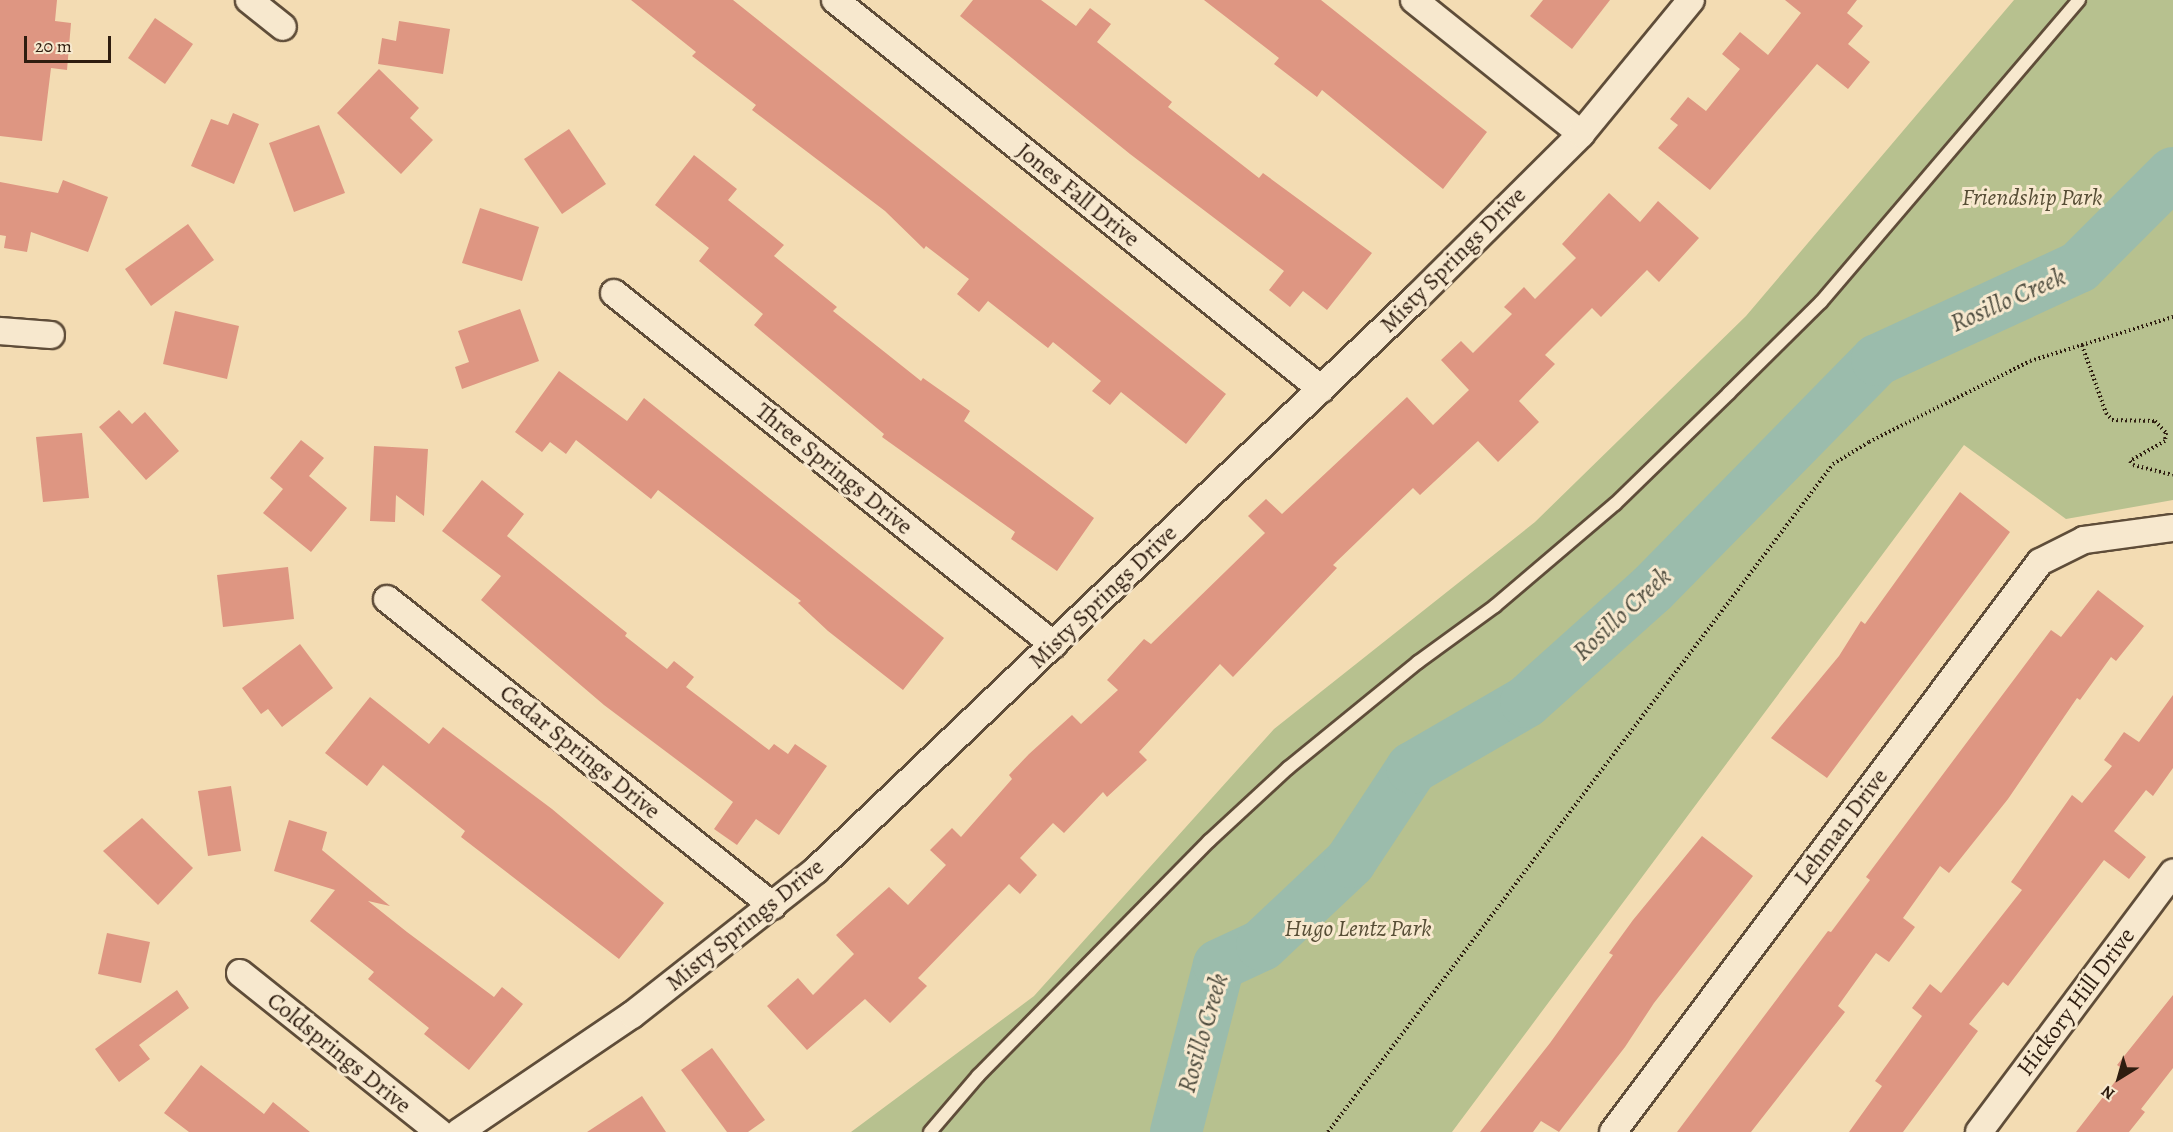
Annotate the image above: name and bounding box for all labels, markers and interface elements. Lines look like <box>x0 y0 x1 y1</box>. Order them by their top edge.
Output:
scale bar <box>27 24 114 62</box>
text: 20 m <box>35 34 72 58</box>
street label: Jones Fall Drive <box>1011 137 1145 253</box>
street label: Misty Springs Drive <box>1374 181 1532 339</box>
park label: Friendship Park <box>1962 184 2102 212</box>
water label: Rosillo Creek <box>1946 261 2070 339</box>
street label: Three Springs Drive <box>750 397 918 541</box>
street label: Misty Springs Drive <box>1023 519 1183 675</box>
water label: Rosillo Creek <box>1566 561 1678 667</box>
street label: Cedar Springs Drive <box>494 678 666 826</box>
street label: Lehman Drive <box>1788 763 1894 891</box>
street label: Misty Springs Drive <box>660 853 830 997</box>
park label: Hugo Lentz Park <box>1284 915 1432 943</box>
street label: Hickory Hill Drive <box>2011 922 2141 1082</box>
water label: Rosillo Creek <box>1171 970 1235 1096</box>
street label: Coldsprings Drive <box>261 986 417 1120</box>
north arrow <box>2089 1048 2149 1108</box>
text: N <box>2097 1080 2119 1105</box>

